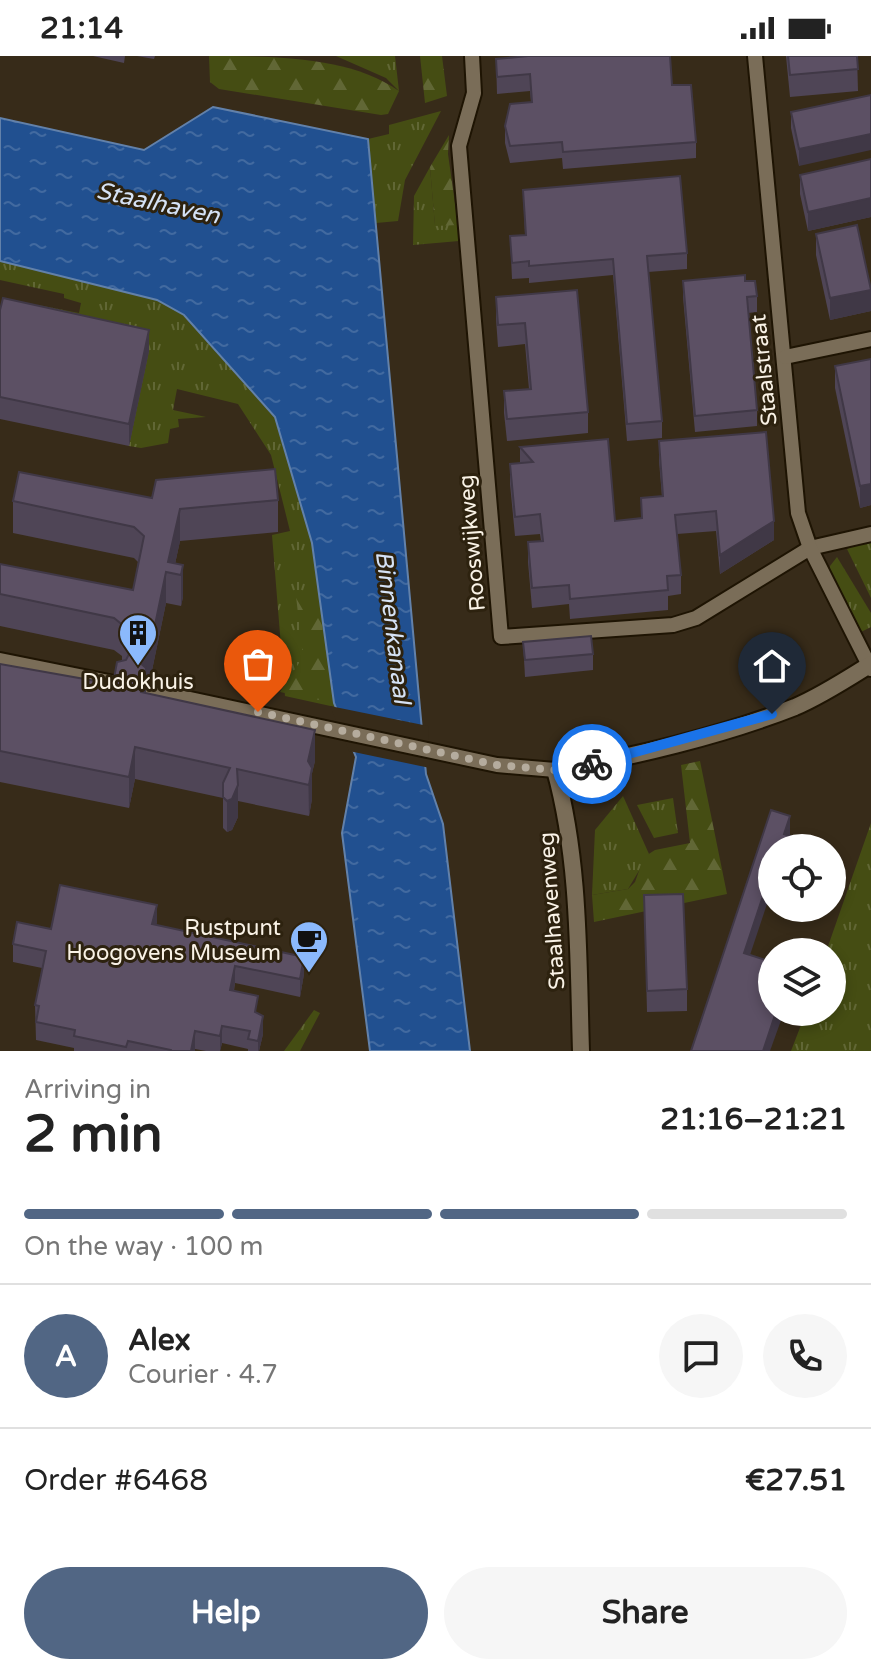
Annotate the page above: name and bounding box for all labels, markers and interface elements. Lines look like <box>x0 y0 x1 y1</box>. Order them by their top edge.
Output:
text: 21:14 <box>40 10 123 47</box>
water label: Staalhaven <box>94 176 223 231</box>
street label: Staalstraat <box>745 313 783 427</box>
street label: Rooswijkweg <box>453 474 491 612</box>
water label: Binnenkanaal <box>369 549 417 708</box>
building icon: Dudokhuis <box>117 612 159 667</box>
pin <box>224 630 292 712</box>
pin <box>738 632 806 714</box>
icon: bag <box>236 642 280 686</box>
icon: home <box>750 644 794 688</box>
place label: Dudokhuis <box>82 669 194 695</box>
courier <box>552 724 632 804</box>
icon: bike <box>570 742 614 786</box>
street label: Staalhavenweg <box>534 831 570 991</box>
map controls <box>758 834 846 1026</box>
button: locate <box>758 834 846 922</box>
place label: Rustpunt Hoogovens Museum <box>66 915 281 966</box>
cafe icon: Rustpunt Hoogovens Museum <box>288 919 330 974</box>
button: layers <box>758 938 846 1026</box>
text: Arriving in <box>24 1074 151 1105</box>
text: 21:16–21:21 <box>660 1101 847 1138</box>
text: 2 min <box>24 1103 163 1166</box>
text: On the way · 100 m <box>24 1231 263 1262</box>
button: chat <box>659 1314 743 1398</box>
button: phone <box>763 1314 847 1398</box>
text: Alex <box>128 1322 191 1359</box>
text: A <box>55 1338 77 1375</box>
text: Courier · 4.7 <box>128 1359 278 1390</box>
text: Order #6468 <box>24 1462 208 1499</box>
text: €27.51 <box>745 1462 847 1499</box>
button: Help <box>24 1567 428 1659</box>
button: Share <box>444 1567 847 1659</box>

